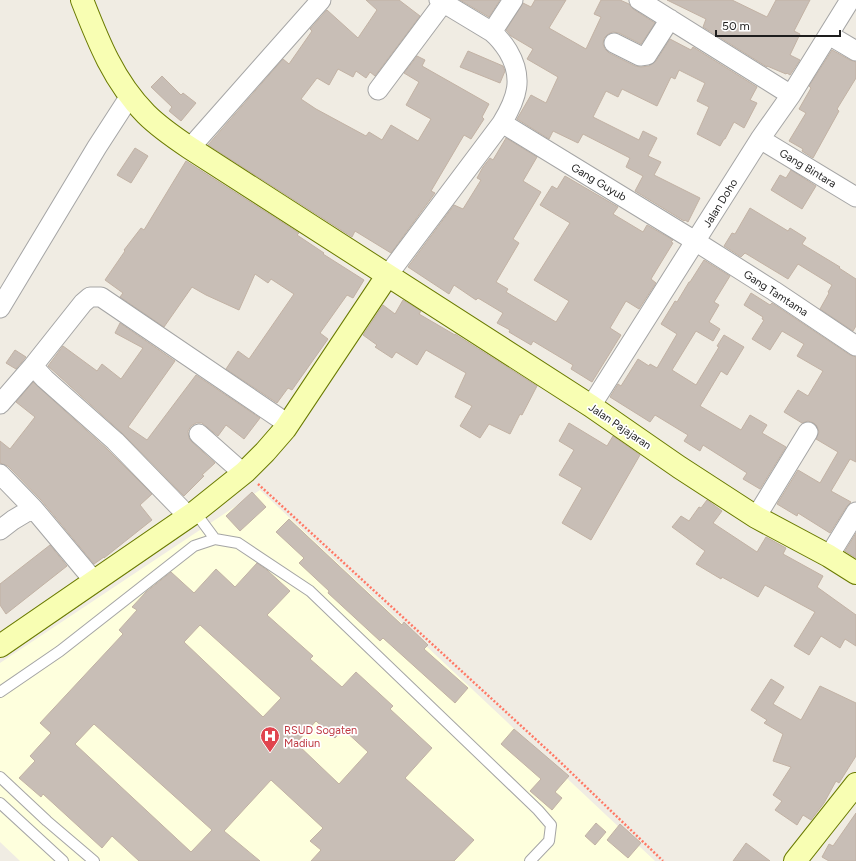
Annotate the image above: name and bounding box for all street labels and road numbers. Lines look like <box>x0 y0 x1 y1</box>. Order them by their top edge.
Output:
street label: Gang Bintara <box>777 146 838 190</box>
street label: Gang Guyub <box>569 161 629 204</box>
street label: Jalan Doho <box>700 177 740 230</box>
street label: Gang Tamtama <box>741 268 810 319</box>
street label: Jalan Pajajaran <box>586 401 653 452</box>

